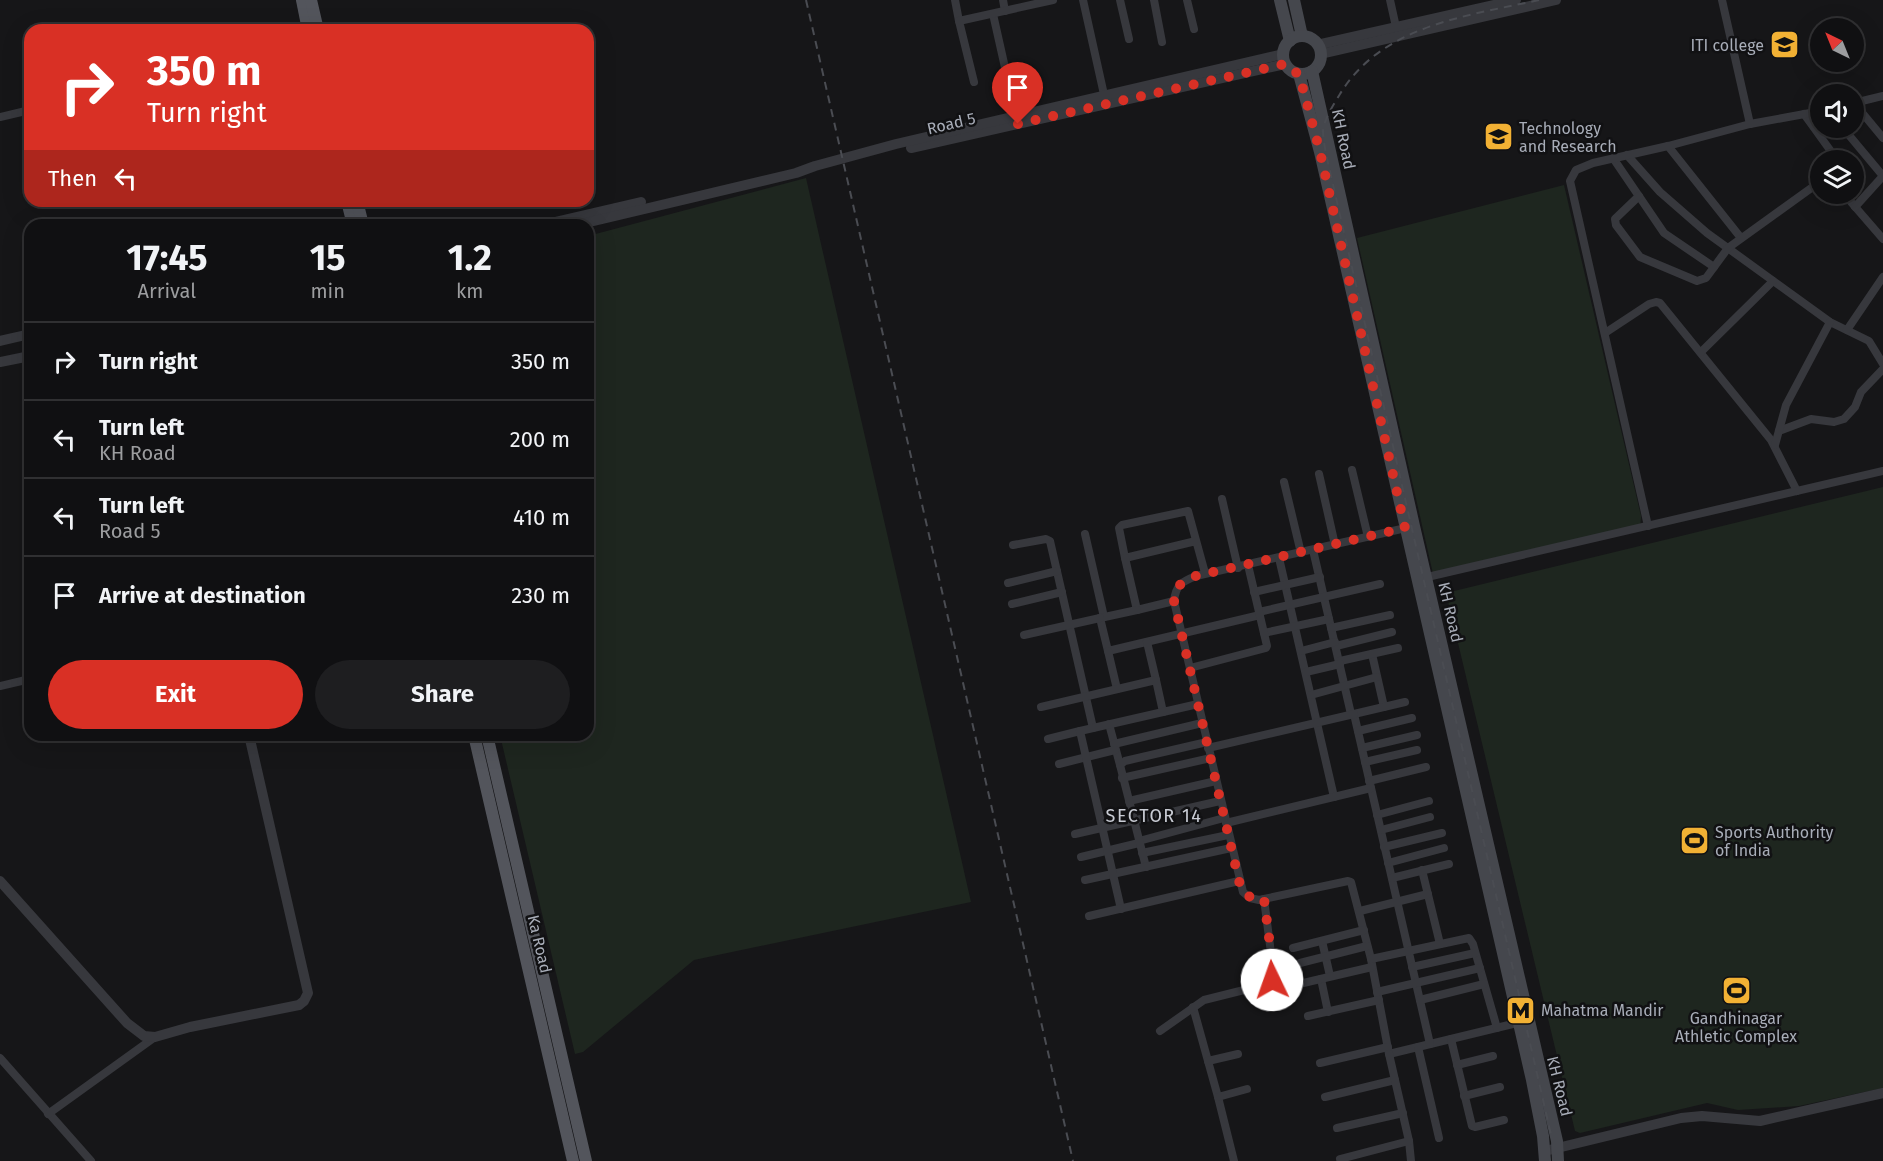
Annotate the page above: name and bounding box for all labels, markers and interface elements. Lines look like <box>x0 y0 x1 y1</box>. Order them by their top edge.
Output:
north arrow <box>1810 18 1864 72</box>
map controls <box>1810 18 1864 204</box>
school or university icon: ITI college <box>1769 29 1801 61</box>
place label: ITI college <box>1691 36 1764 55</box>
text: 350 m <box>147 46 261 96</box>
icon: right <box>48 48 126 126</box>
pin <box>992 62 1043 124</box>
icon: arrive <box>1001 71 1034 104</box>
button: sound <box>1810 84 1864 138</box>
text: Turn right <box>147 97 267 129</box>
street label: KH Road <box>1328 107 1359 171</box>
street label: Road 5 <box>925 109 977 138</box>
place label: Technology and Research <box>1519 119 1617 156</box>
school or university icon: Technology and Research <box>1482 121 1514 153</box>
button: layers <box>1810 150 1864 204</box>
icon: left <box>109 162 142 195</box>
text: Then <box>48 165 97 192</box>
text: 17:45 <box>126 236 207 280</box>
text: 15 <box>310 236 346 280</box>
text: 1.2 <box>448 236 492 280</box>
text: Arrival <box>138 279 196 303</box>
text: min <box>310 279 345 303</box>
text: km <box>456 279 484 303</box>
icon: right <box>48 345 81 378</box>
text: Turn right <box>99 348 198 375</box>
text: 350 m <box>511 348 570 375</box>
text: Turn left <box>99 414 184 441</box>
icon: left <box>48 423 81 456</box>
text: 200 m <box>510 426 570 453</box>
text: KH Road <box>99 441 176 465</box>
text: Turn left <box>99 492 184 519</box>
icon: left <box>48 501 81 534</box>
text: 410 m <box>513 504 570 531</box>
text: Road 5 <box>99 519 160 543</box>
icon: arrive <box>48 579 81 612</box>
street label: KH Road <box>1434 580 1467 644</box>
text: Arrive at destination <box>99 582 306 609</box>
text: 230 m <box>511 582 570 609</box>
button: Exit <box>48 660 303 729</box>
button: Share <box>315 660 570 729</box>
district label: SECTOR 14 <box>1106 805 1202 827</box>
place label: Sports Authority of India <box>1715 823 1834 860</box>
sports icon: Sports Authority of India <box>1678 825 1710 857</box>
street label: Ka Road <box>524 913 555 975</box>
position arrow <box>1240 948 1304 1012</box>
sports icon: Gandhinagar Athletic Complex <box>1720 974 1752 1006</box>
metro station icon: Mahatma Mandir <box>1504 994 1536 1026</box>
place label: Mahatma Mandir <box>1541 1001 1664 1020</box>
place label: Gandhinagar Athletic Complex <box>1675 1009 1797 1046</box>
street label: KH Road <box>1543 1054 1576 1118</box>

